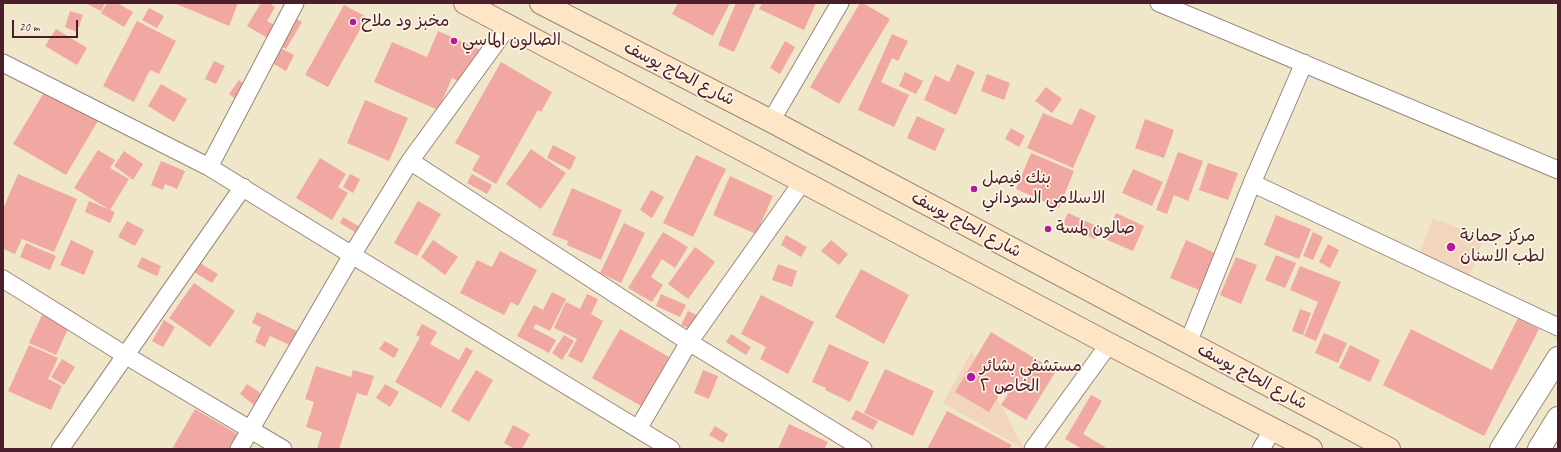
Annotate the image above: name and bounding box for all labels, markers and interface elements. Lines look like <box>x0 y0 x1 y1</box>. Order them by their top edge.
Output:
scale bar <box>14 12 80 38</box>
place label: مخبز ود ملاح <box>361 12 449 32</box>
marker: مخبز ود ملاح <box>348 17 358 27</box>
text: 20 m <box>19 19 39 35</box>
place label: الصالون الماسي <box>462 31 561 51</box>
marker: الصالون الماسي <box>449 36 459 46</box>
street label: شارع الحاج يوسف <box>620 37 738 111</box>
place label: بنك فيصل الاسلامي السوداني <box>982 169 1106 209</box>
marker: بنك فيصل الاسلامي السوداني <box>969 184 979 194</box>
street label: شارع الحاج يوسف <box>908 187 1024 263</box>
place label: صالون لمسة <box>1056 219 1135 239</box>
marker: صالون لمسة <box>1043 224 1053 234</box>
place label: مركز جمانة لطب الاسنان <box>1460 227 1545 267</box>
marker: مركز جمانة لطب الاسنان <box>1445 241 1457 253</box>
street label: شارع الحاج يوسف <box>1194 339 1310 415</box>
place label: مستشفى بشائر الخاص ٢ <box>980 357 1082 397</box>
marker: مستشفى بشائر الخاص ٢ <box>965 371 977 383</box>

